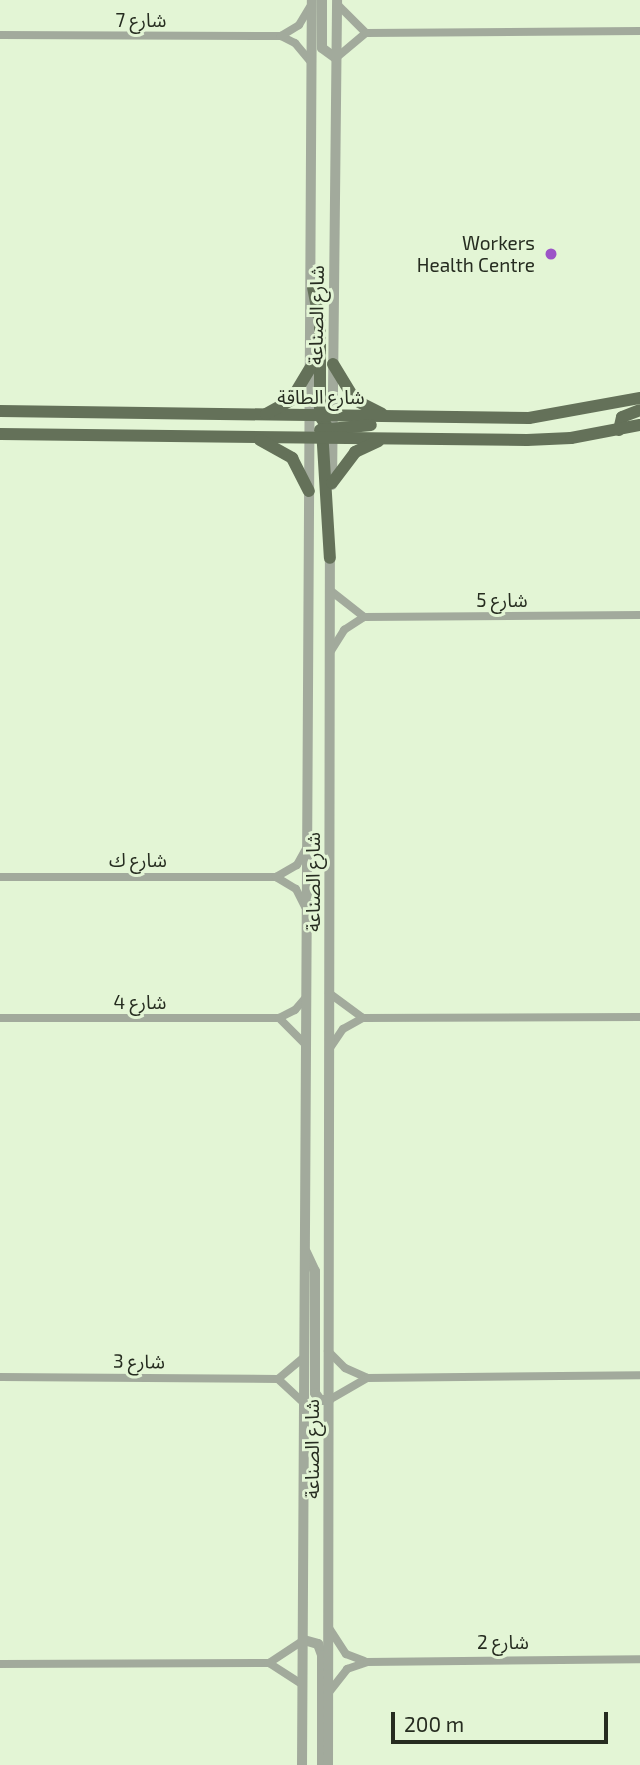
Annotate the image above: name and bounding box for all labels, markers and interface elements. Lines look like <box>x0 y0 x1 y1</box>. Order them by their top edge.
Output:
street label: شارع 7 <box>116 9 166 31</box>
place label: Workers Health Centre <box>417 232 535 276</box>
marker: Workers Health Centre <box>541 244 561 264</box>
street label: شارع الصناعة <box>304 265 328 365</box>
street label: شارع الطاقة <box>277 386 365 408</box>
street label: شارع 5 <box>476 589 528 611</box>
street label: شارع الصناعة <box>302 832 324 932</box>
street label: شارع ك <box>109 849 167 871</box>
street label: شارع 4 <box>114 991 166 1013</box>
street label: شارع 3 <box>113 1349 165 1373</box>
street label: شارع الصناعة <box>301 1399 323 1499</box>
street label: شارع 2 <box>477 1631 529 1653</box>
scale bar <box>395 1698 612 1742</box>
text: 200 m <box>404 1711 464 1736</box>

